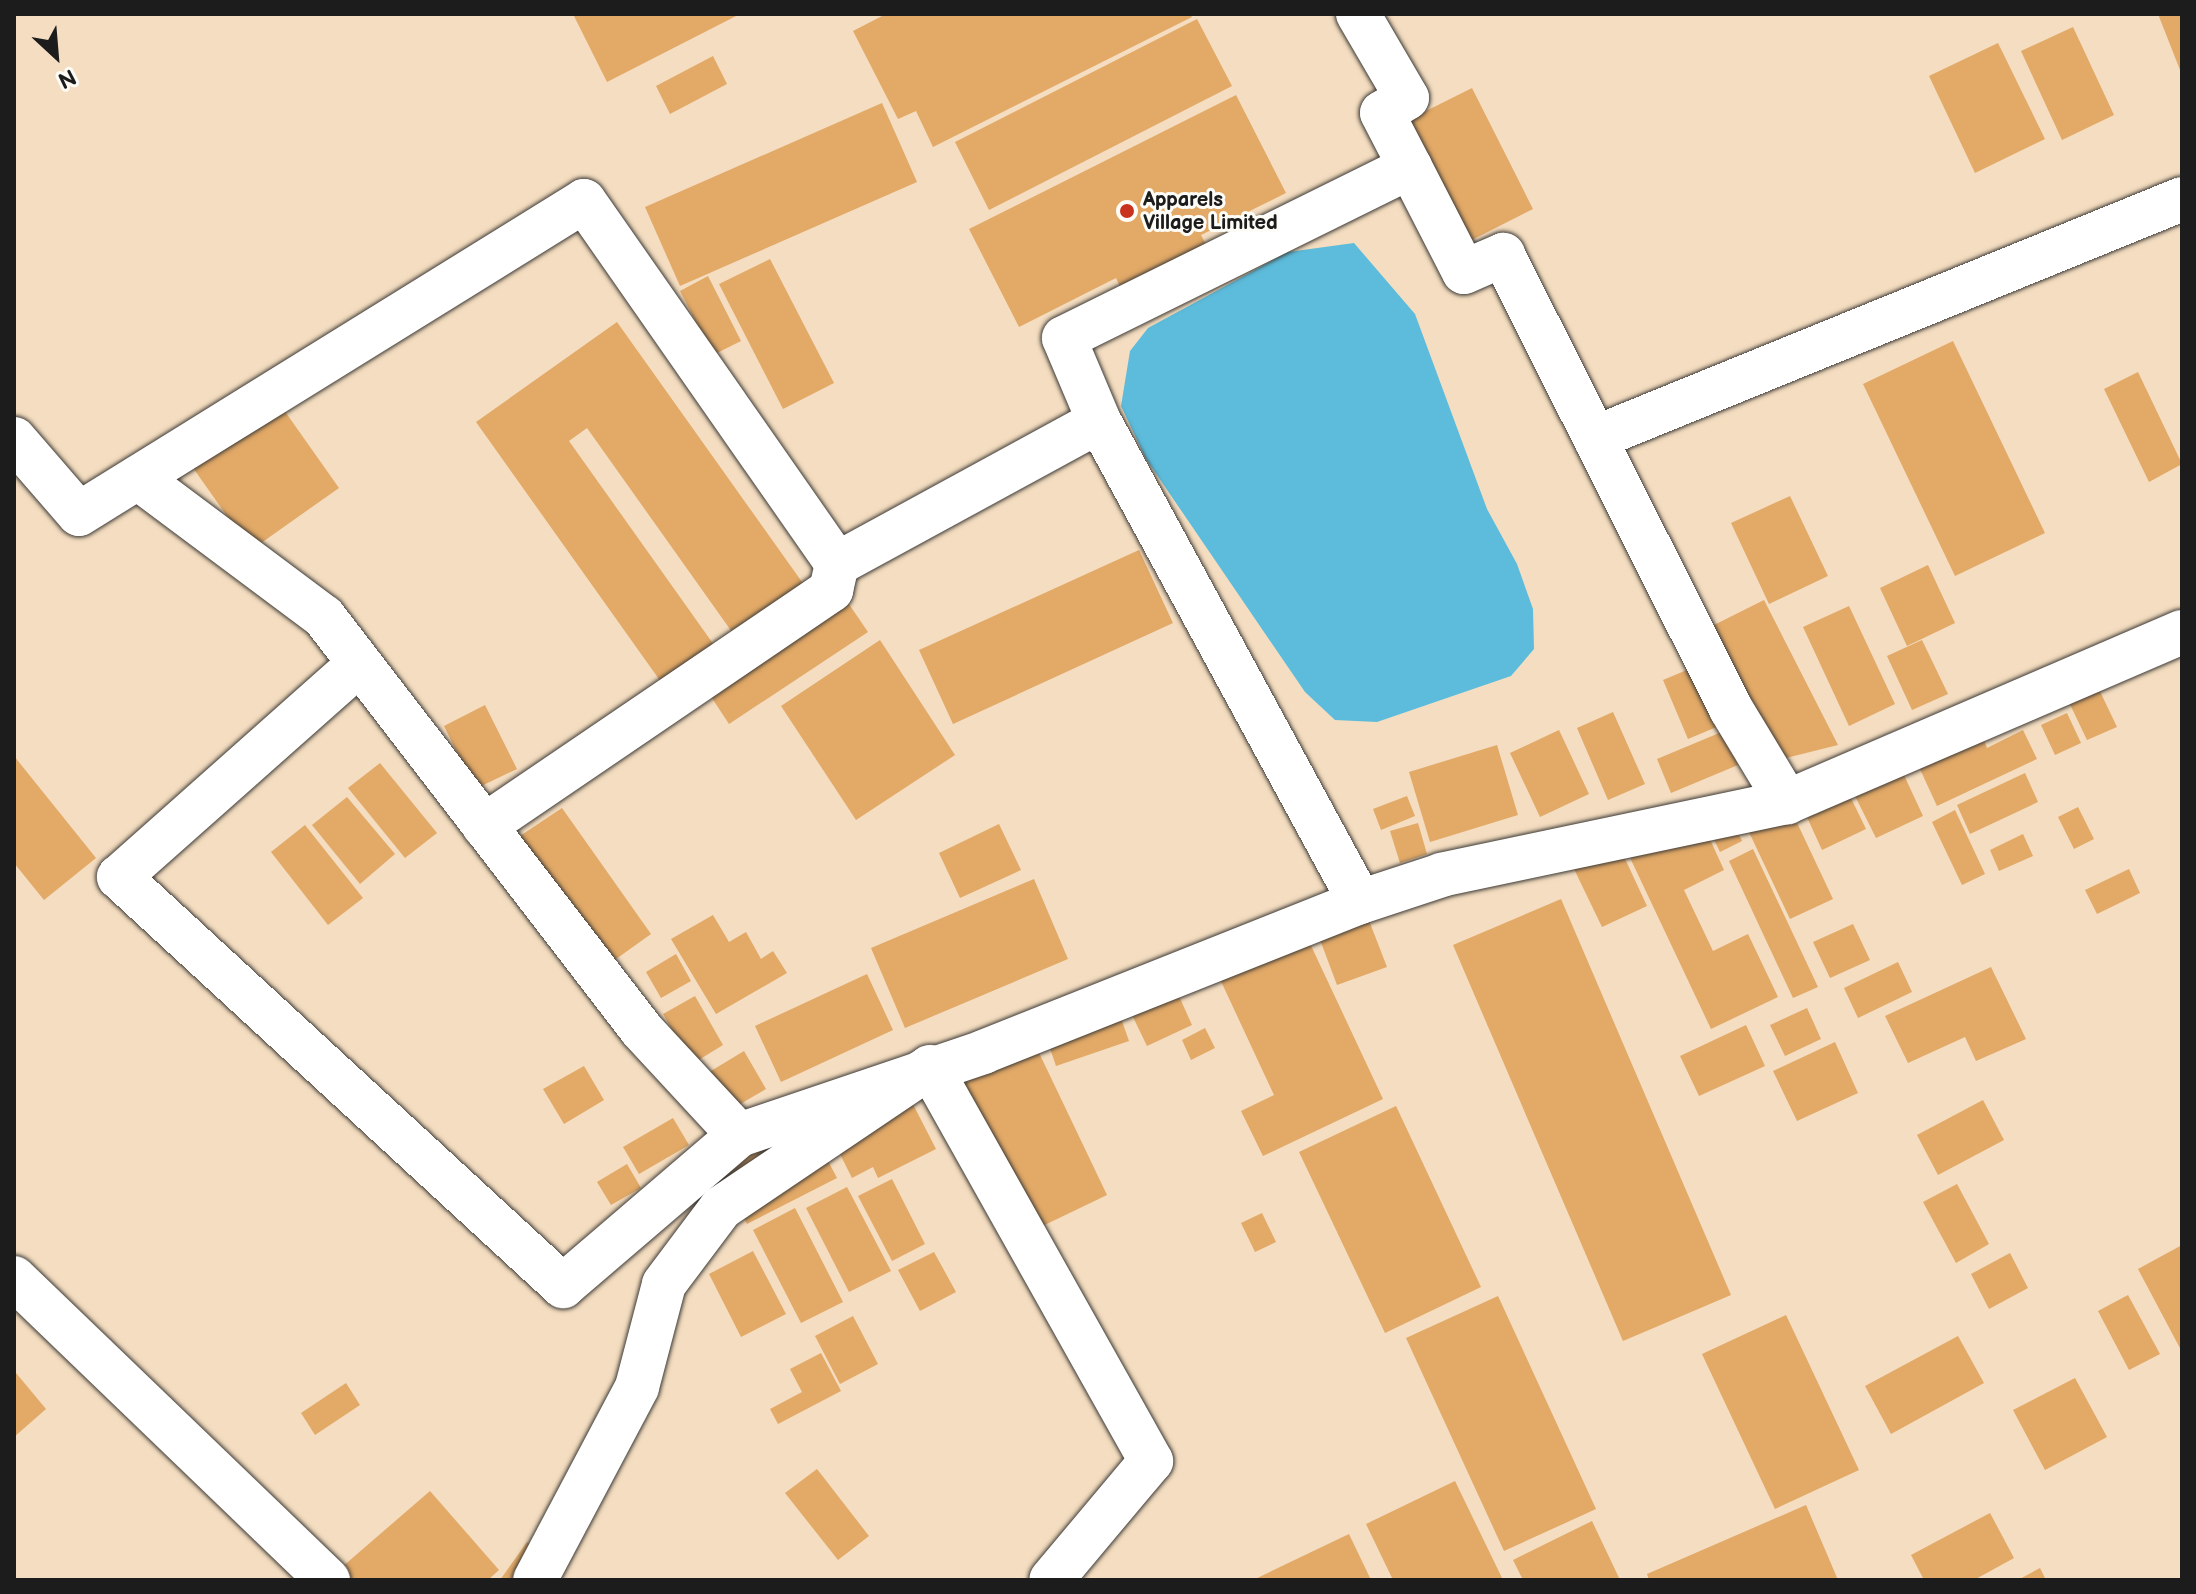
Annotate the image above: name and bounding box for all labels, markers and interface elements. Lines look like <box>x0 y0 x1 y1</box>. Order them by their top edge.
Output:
north arrow <box>16 16 96 96</box>
text: N <box>53 62 80 94</box>
place label: Apparels Village Limited <box>1143 188 1278 235</box>
marker: Apparels Village Limited <box>1118 202 1136 220</box>

